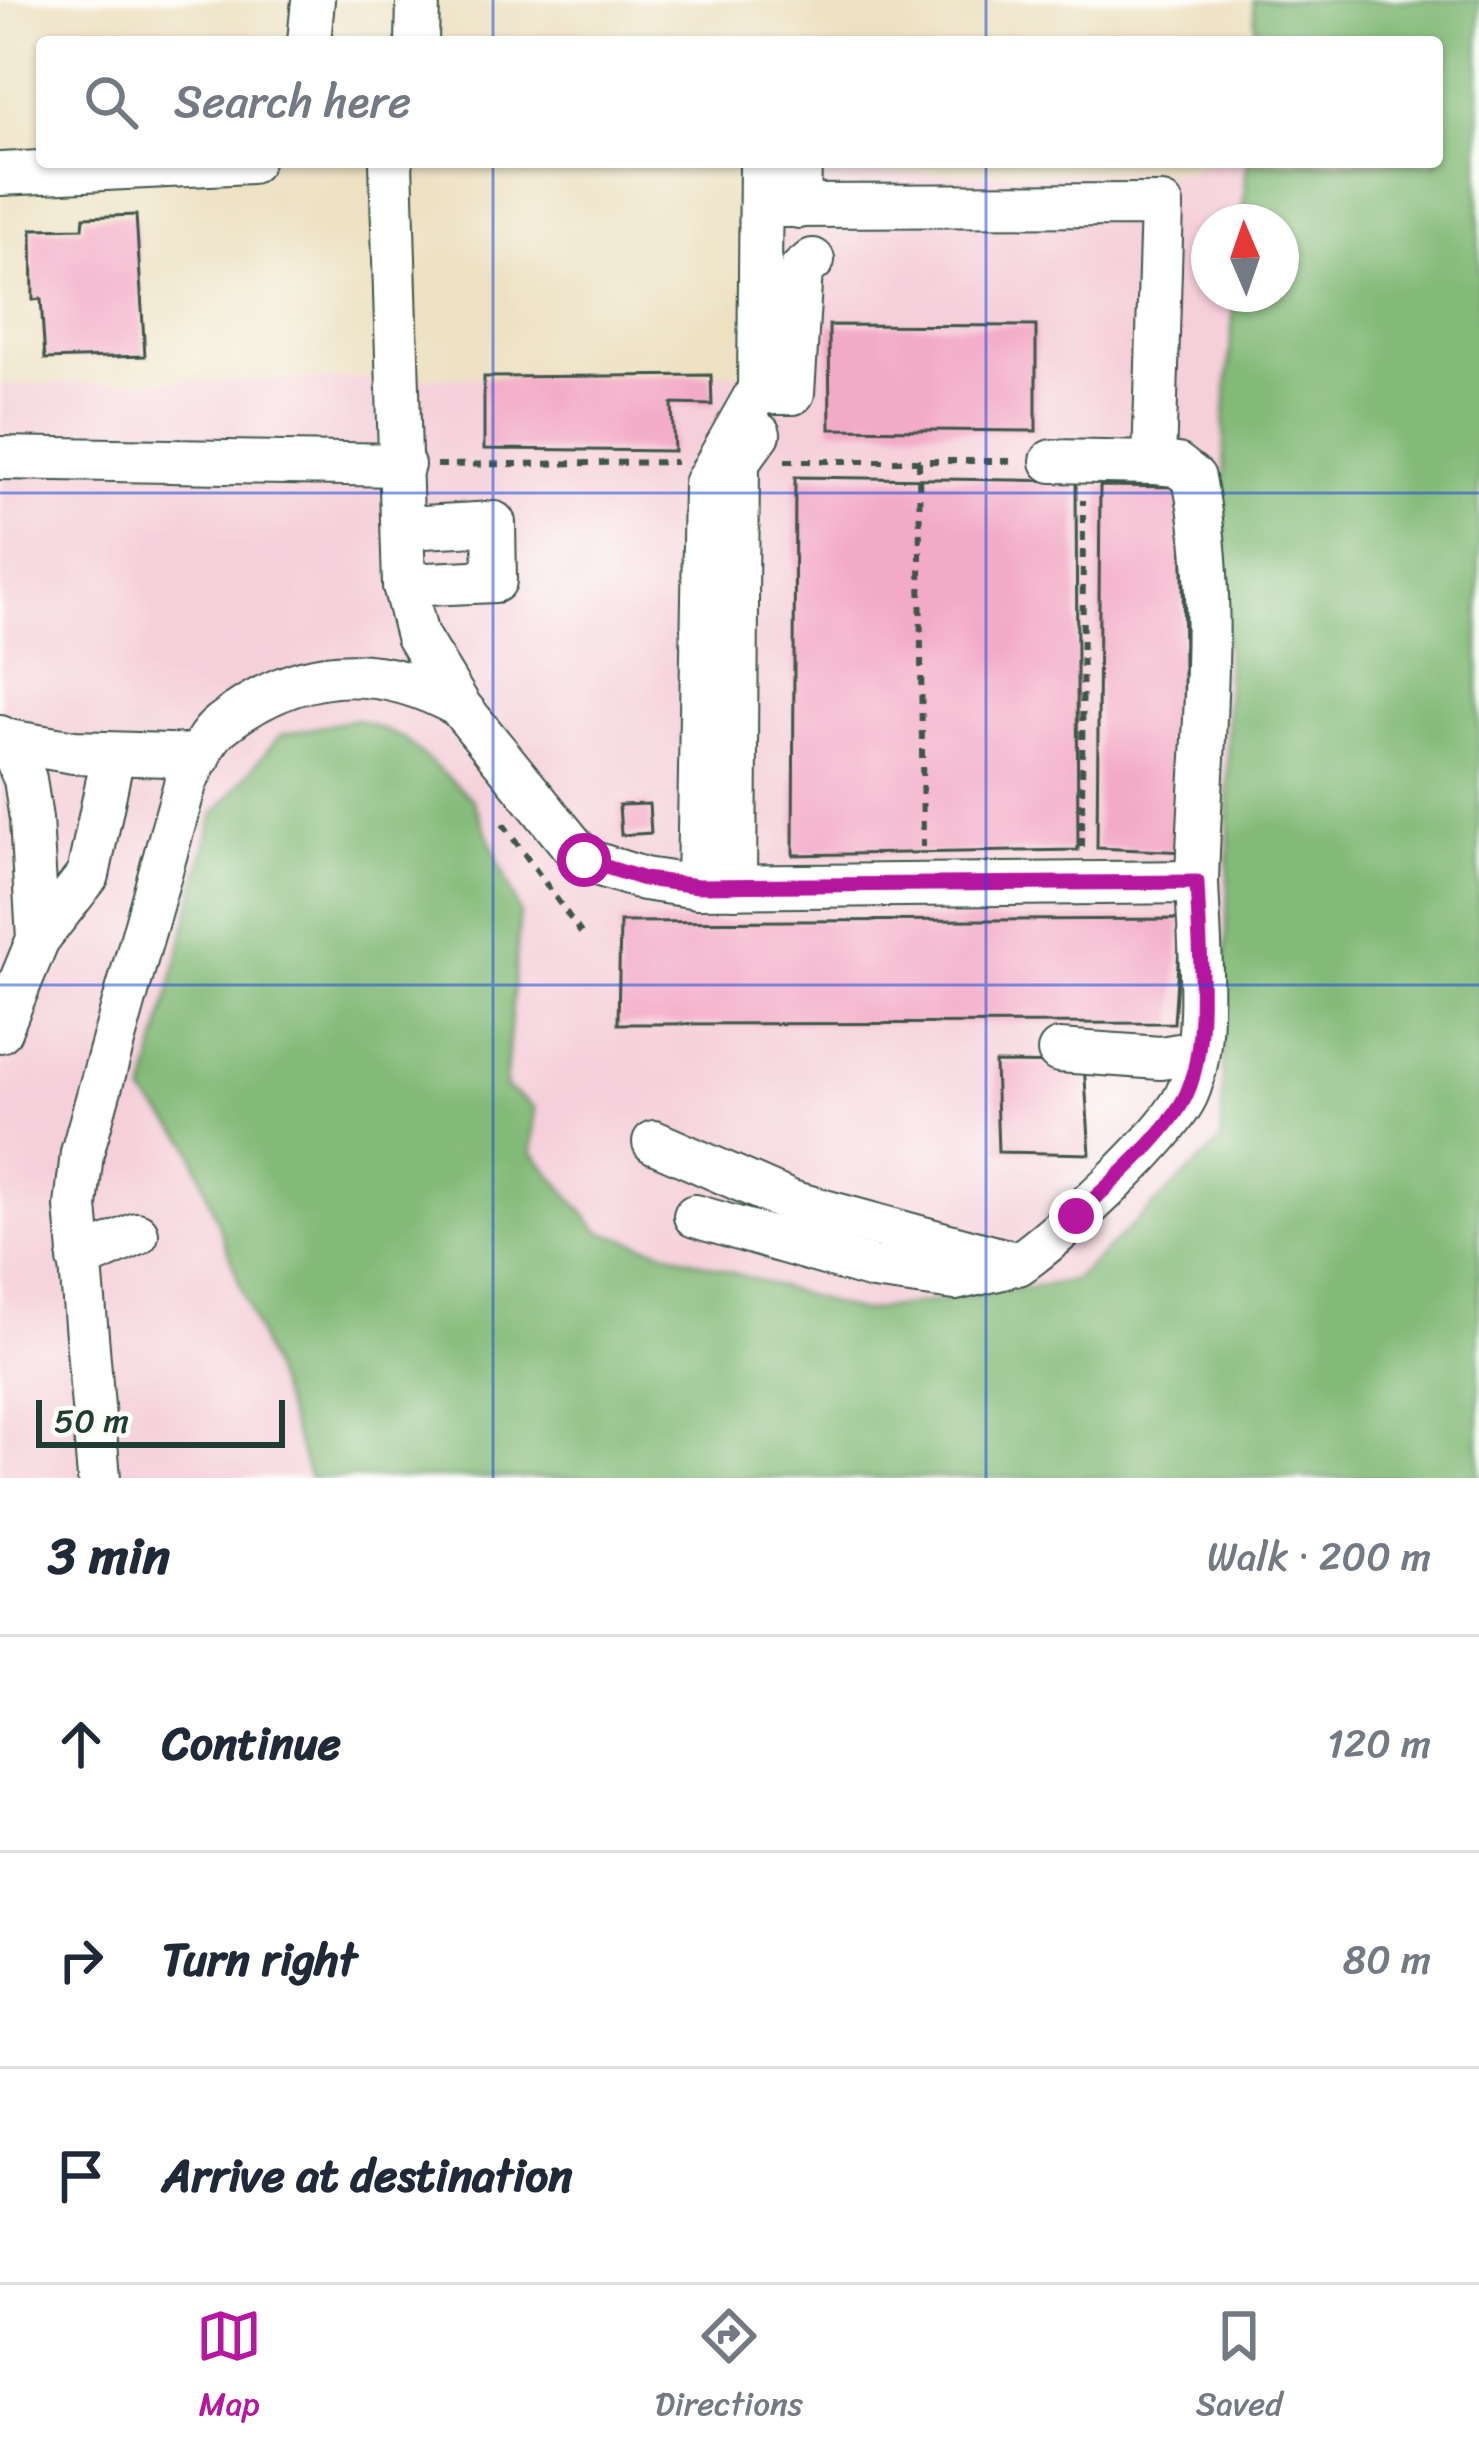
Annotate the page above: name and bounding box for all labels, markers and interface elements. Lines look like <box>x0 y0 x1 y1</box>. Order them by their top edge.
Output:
search box <box>36 36 1443 168</box>
text: Search here <box>174 62 411 142</box>
icon: search <box>78 69 144 135</box>
north arrow <box>1191 204 1299 312</box>
route start <box>557 833 611 887</box>
route end <box>1049 1189 1103 1243</box>
text: 50 m <box>54 1392 129 1450</box>
scale bar <box>36 1394 285 1447</box>
text: 3 min <box>48 1511 170 1601</box>
text: Walk · 200 m <box>1207 1522 1431 1591</box>
text: Continue <box>162 1704 341 1784</box>
text: 120 m <box>1327 1709 1431 1778</box>
icon: ahead <box>48 1711 114 1777</box>
text: Turn right <box>162 1920 357 2000</box>
text: 80 m <box>1343 1925 1431 1994</box>
icon: right <box>48 1927 114 1993</box>
text: Arrive at destination <box>162 2136 572 2216</box>
icon: arrive <box>48 2143 114 2209</box>
tab: Map <box>196 2303 262 2433</box>
tab: Directions <box>655 2303 803 2433</box>
tab: Saved <box>1196 2303 1283 2433</box>

